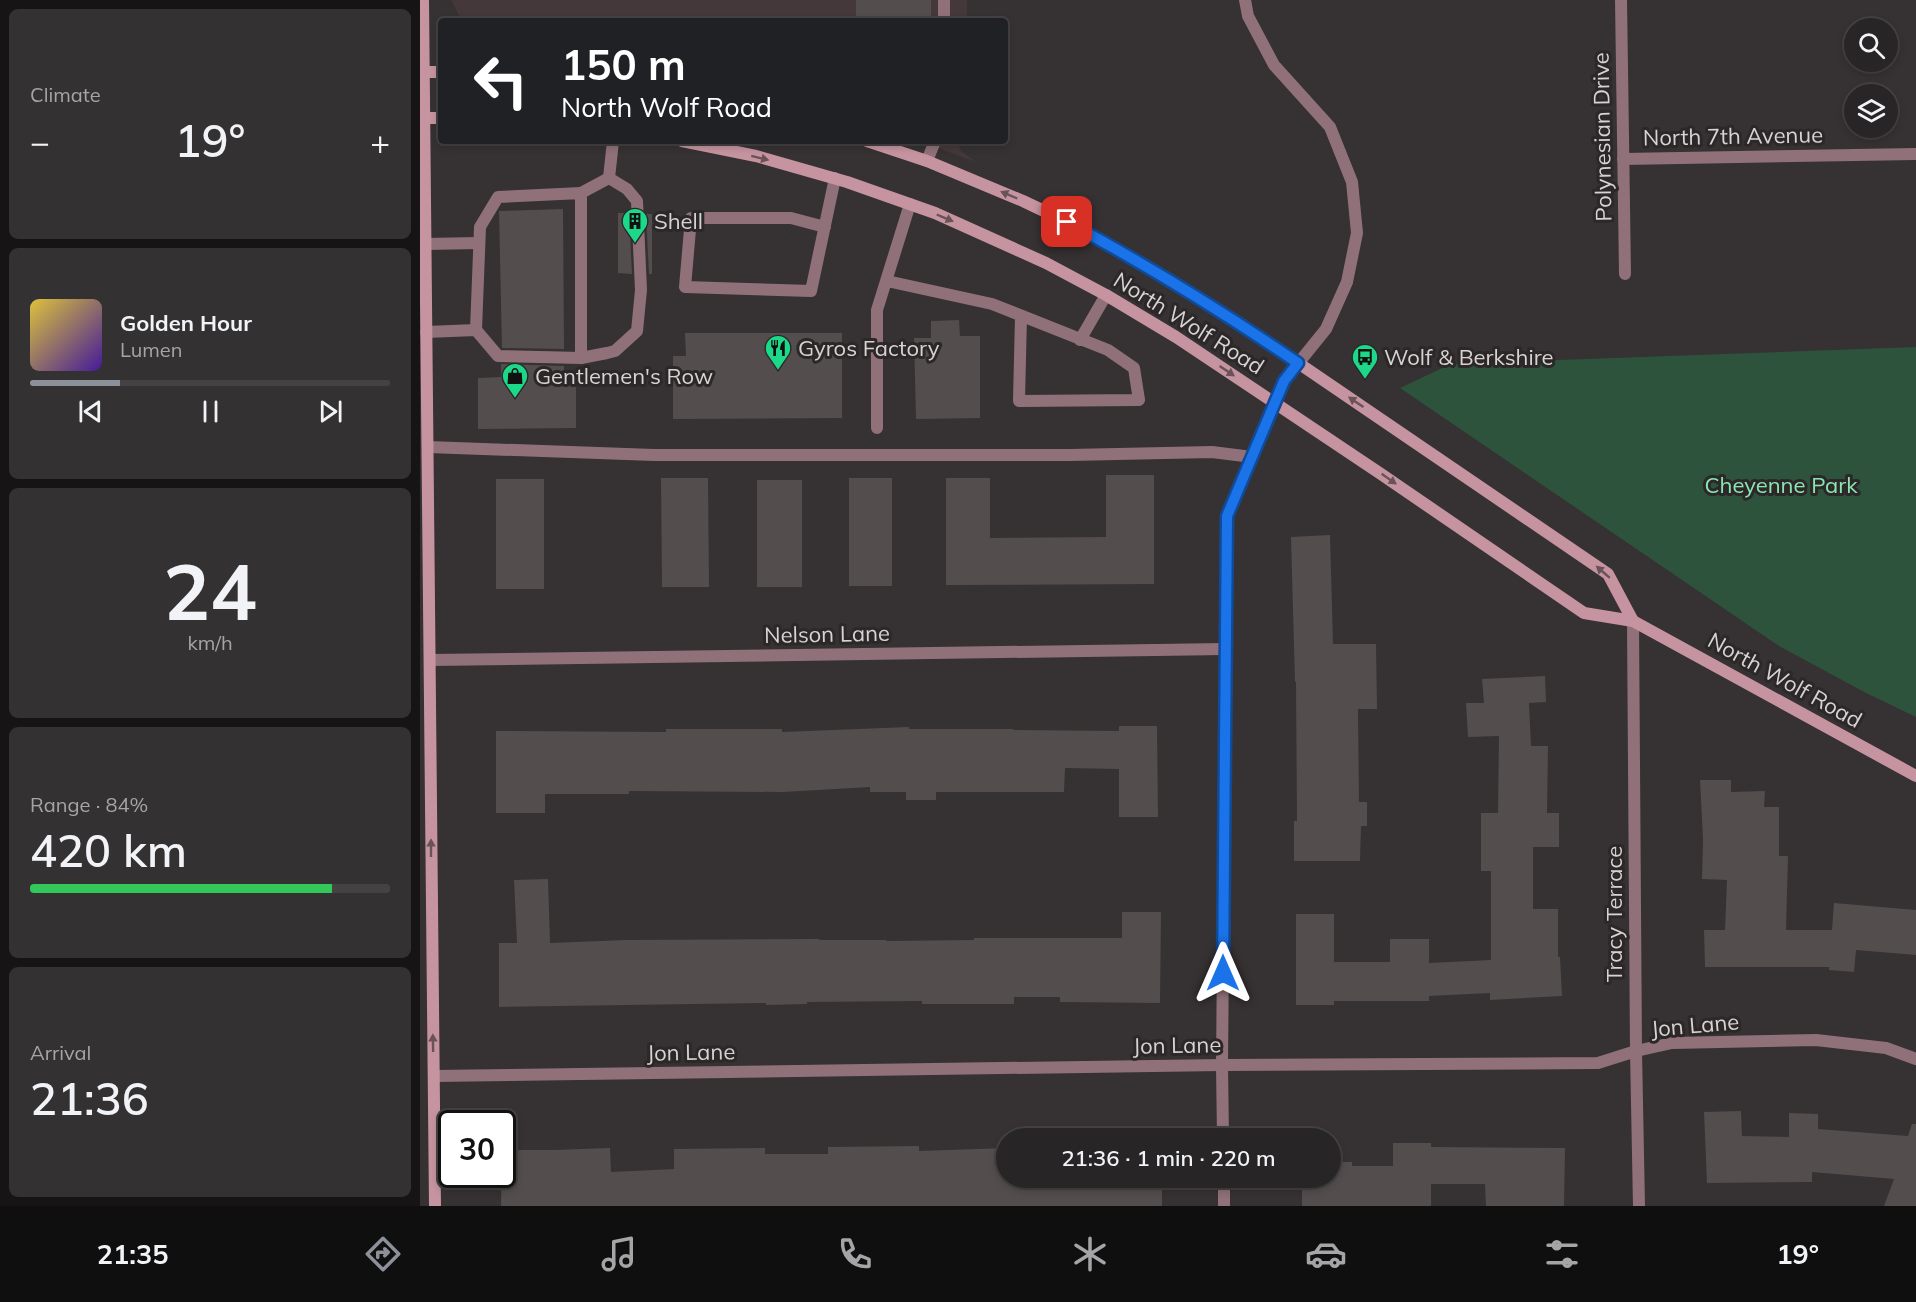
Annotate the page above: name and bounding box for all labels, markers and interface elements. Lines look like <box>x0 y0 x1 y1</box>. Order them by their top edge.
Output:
map controls <box>1844 18 1898 138</box>
button: search <box>1844 18 1898 72</box>
text: 150 m <box>561 38 686 91</box>
icon: left <box>462 42 540 120</box>
street label: Polynesian Drive <box>1587 52 1617 222</box>
text: Climate <box>30 82 101 107</box>
button: layers <box>1844 84 1898 138</box>
text: North Wolf Road <box>561 90 772 124</box>
text: 19° <box>175 112 245 168</box>
street label: North 7th Avenue <box>1643 120 1823 152</box>
text: − <box>30 121 50 162</box>
text: + <box>370 121 390 162</box>
one-way arrow <box>751 153 769 163</box>
one-way arrow <box>999 190 1017 200</box>
pin <box>1041 196 1092 247</box>
icon: arrive <box>1050 205 1083 238</box>
building icon: Shell <box>620 206 650 244</box>
place label: Shell <box>654 207 703 235</box>
one-way arrow <box>937 213 955 223</box>
street label: North Wolf Road <box>1109 266 1269 380</box>
text: Golden Hour <box>120 309 252 337</box>
restaurant icon: Gyros Factory <box>763 333 793 371</box>
place label: Gyros Factory <box>798 334 940 362</box>
text: Lumen <box>120 337 182 362</box>
bus stop icon: Wolf & Berkshire <box>1350 342 1380 380</box>
place label: Wolf & Berkshire <box>1384 343 1554 371</box>
shop icon: Gentlemen's Row <box>500 361 530 399</box>
place label: Gentlemen's Row <box>535 362 713 390</box>
one-way arrow <box>1219 365 1235 376</box>
icon: previous <box>74 395 107 428</box>
icon: pause <box>194 395 227 428</box>
icon: next <box>314 395 347 428</box>
one-way arrow <box>1348 396 1364 408</box>
park label: Cheyenne Park <box>1704 471 1858 499</box>
one-way arrow <box>1380 473 1396 485</box>
text: 24 <box>163 542 257 640</box>
one-way arrow <box>1595 565 1610 579</box>
street label: Nelson Lane <box>764 619 890 649</box>
street label: North Wolf Road <box>1703 626 1867 734</box>
text: km/h <box>187 630 233 655</box>
text: Range · 84% <box>30 792 148 817</box>
text: 420 km <box>30 822 187 878</box>
one-way arrow <box>426 838 436 857</box>
street label: Tracy Terrace <box>1600 846 1628 982</box>
position arrow <box>1191 941 1255 1005</box>
street label: Jon Lane <box>1650 1007 1740 1043</box>
street label: Jon Lane <box>1133 1030 1221 1060</box>
one-way arrow <box>428 1033 438 1052</box>
street label: Jon Lane <box>647 1037 735 1067</box>
text: Arrival <box>30 1040 91 1065</box>
text: 21:36 <box>30 1070 149 1126</box>
speed limit sign: 30 <box>438 1110 516 1188</box>
text: 21:36 · 1 min · 220 m <box>1061 1144 1276 1172</box>
icon: directions <box>362 1233 404 1275</box>
icon: music <box>598 1233 640 1275</box>
icon: phone <box>834 1233 876 1275</box>
icon: climate <box>1069 1233 1111 1275</box>
icon: car <box>1305 1233 1347 1275</box>
icon: filters <box>1541 1233 1583 1275</box>
text: 21:35 <box>97 1237 168 1271</box>
text: 19° <box>1776 1237 1819 1271</box>

